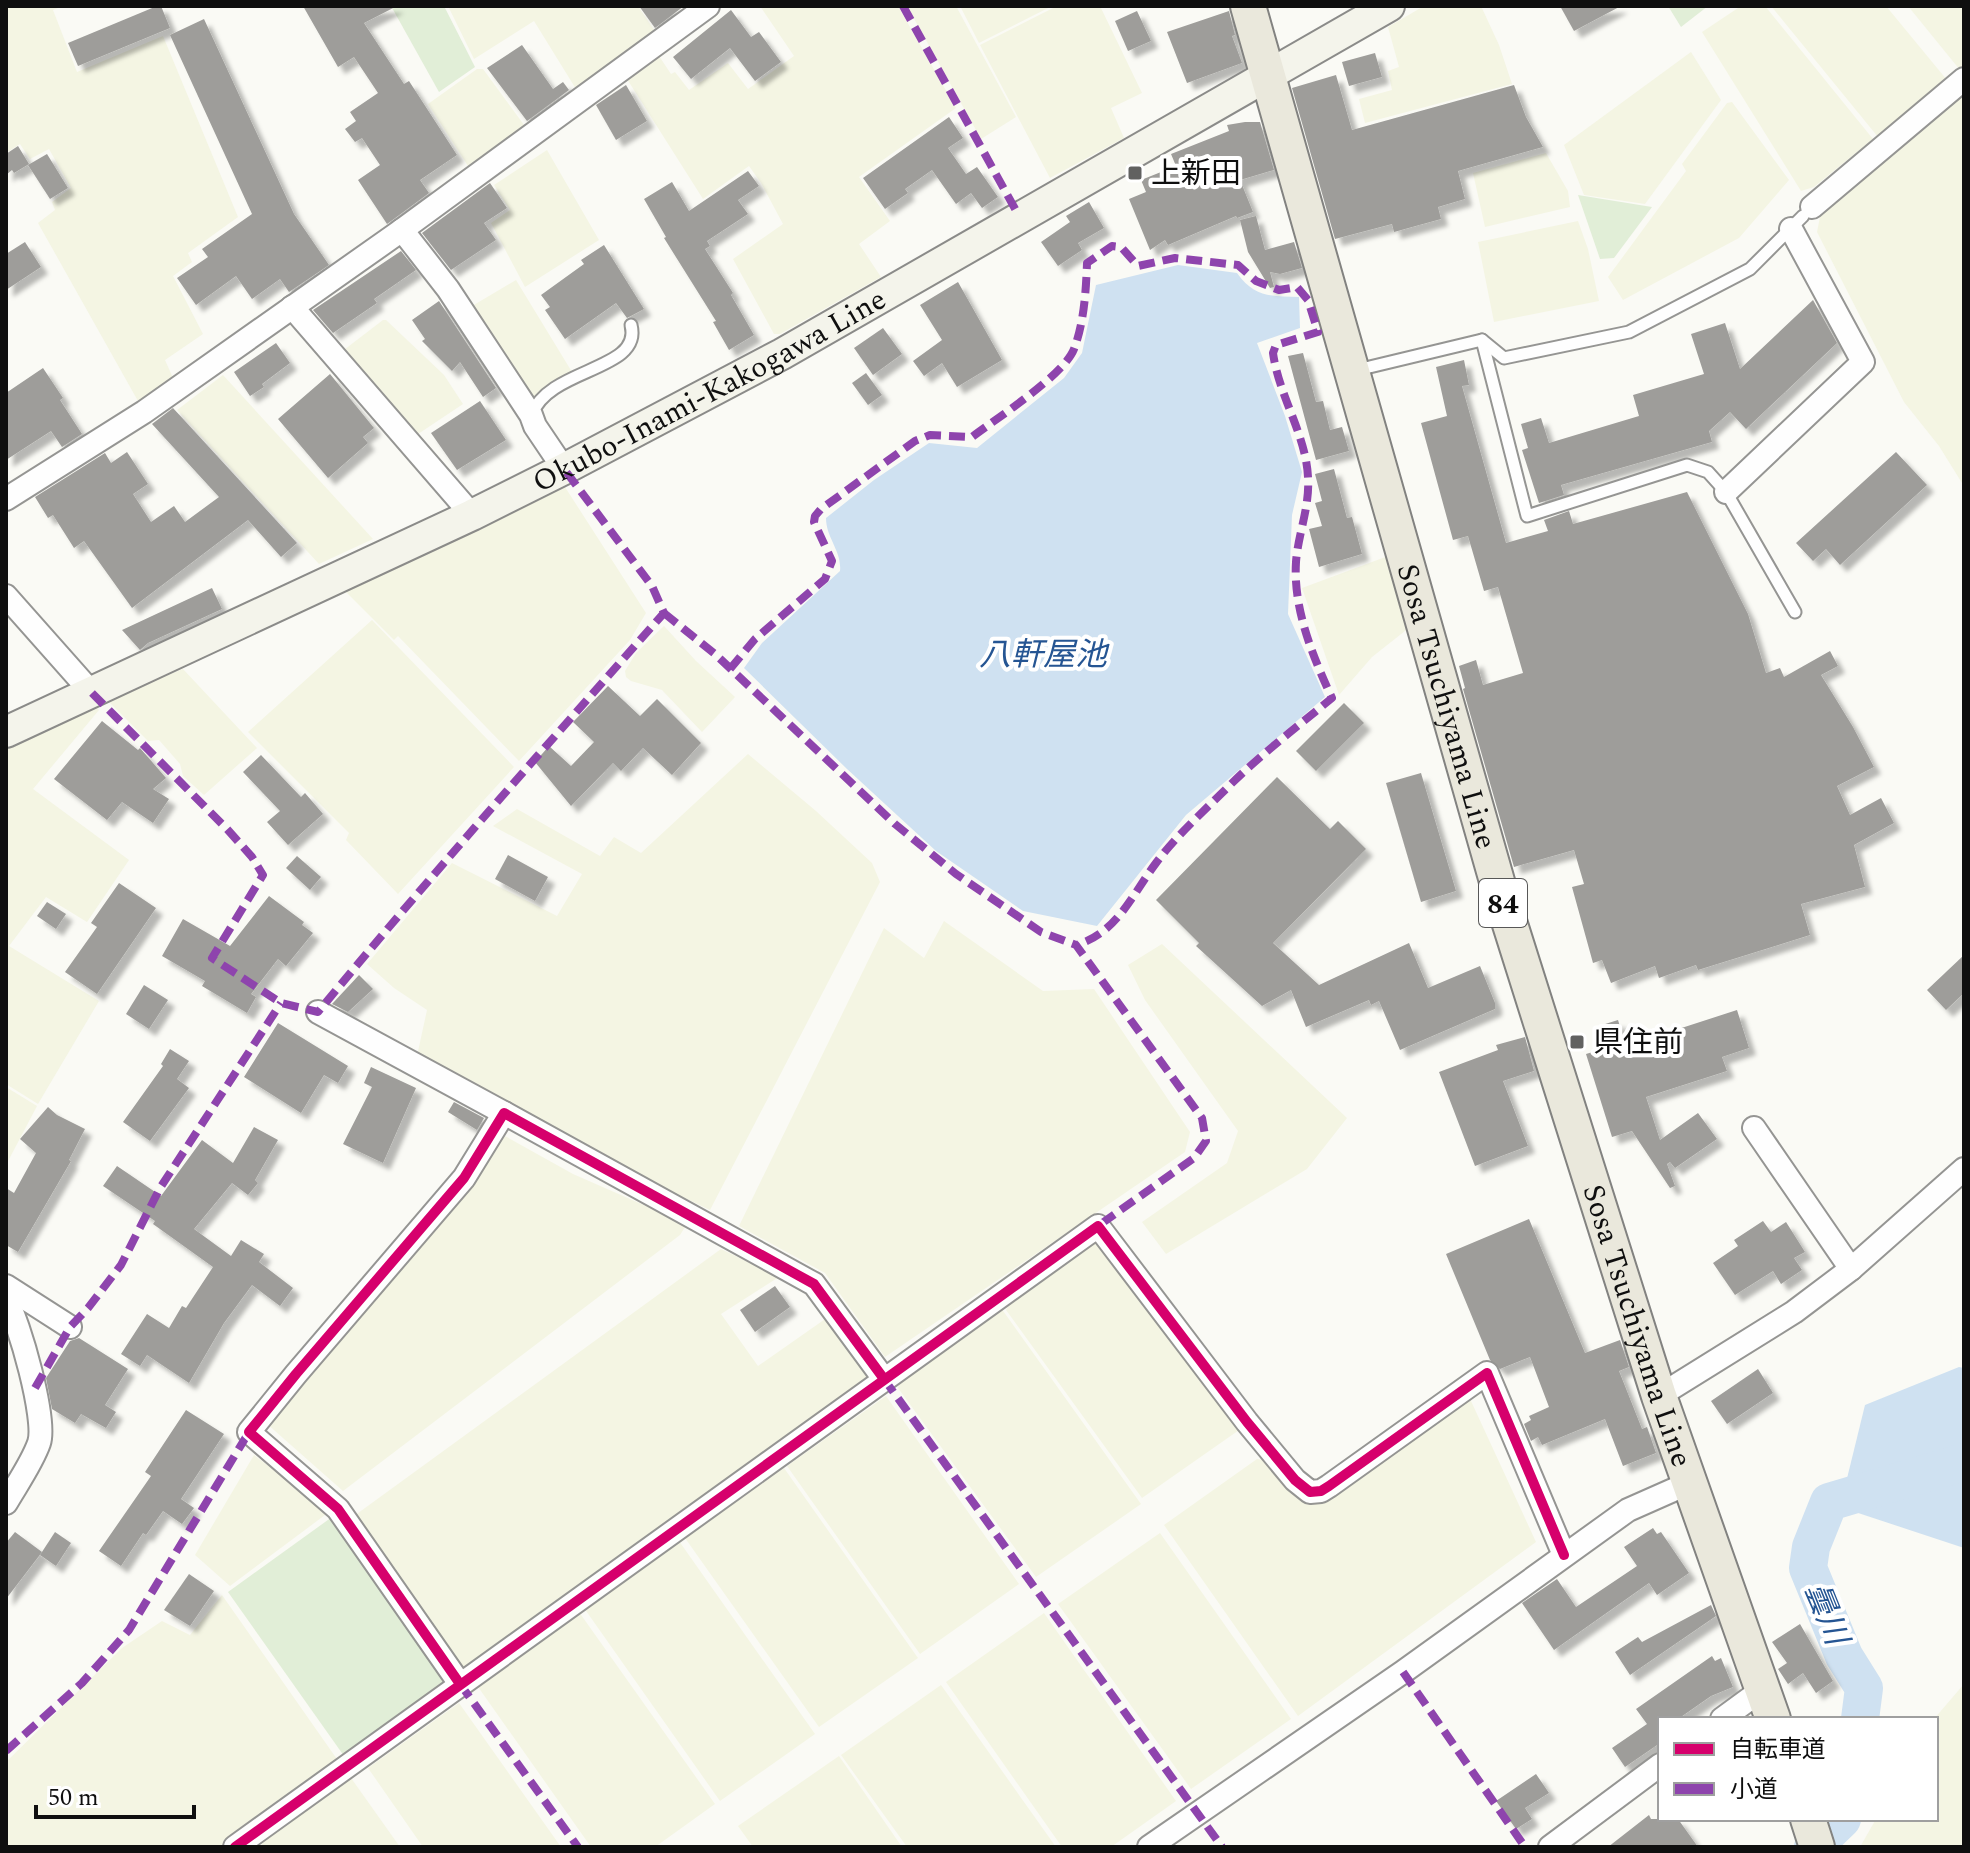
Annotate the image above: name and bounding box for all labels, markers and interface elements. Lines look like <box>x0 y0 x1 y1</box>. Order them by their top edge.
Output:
place label: 上新田 <box>1151 151 1241 197</box>
marker: 上新田 <box>1126 164 1144 182</box>
street label: Okubo-Inami-Kakogawa Line <box>525 277 895 505</box>
street label: Sosa Tsuchiyama Line <box>1384 558 1509 855</box>
water label: 八軒屋池 <box>979 631 1110 680</box>
road number: 84 <box>1479 879 1527 927</box>
place label: 県住前 <box>1593 1020 1683 1066</box>
marker: 県住前 <box>1568 1033 1586 1051</box>
street label: Sosa Tsuchiyama Line <box>1570 1179 1704 1474</box>
water label: 曇川 <box>1791 1575 1861 1655</box>
legend <box>1658 1717 1938 1821</box>
text: 自転車道 <box>1730 1732 1826 1768</box>
scale bar <box>36 1769 194 1819</box>
text: 小道 <box>1730 1772 1778 1808</box>
text: 50 m <box>48 1780 99 1816</box>

